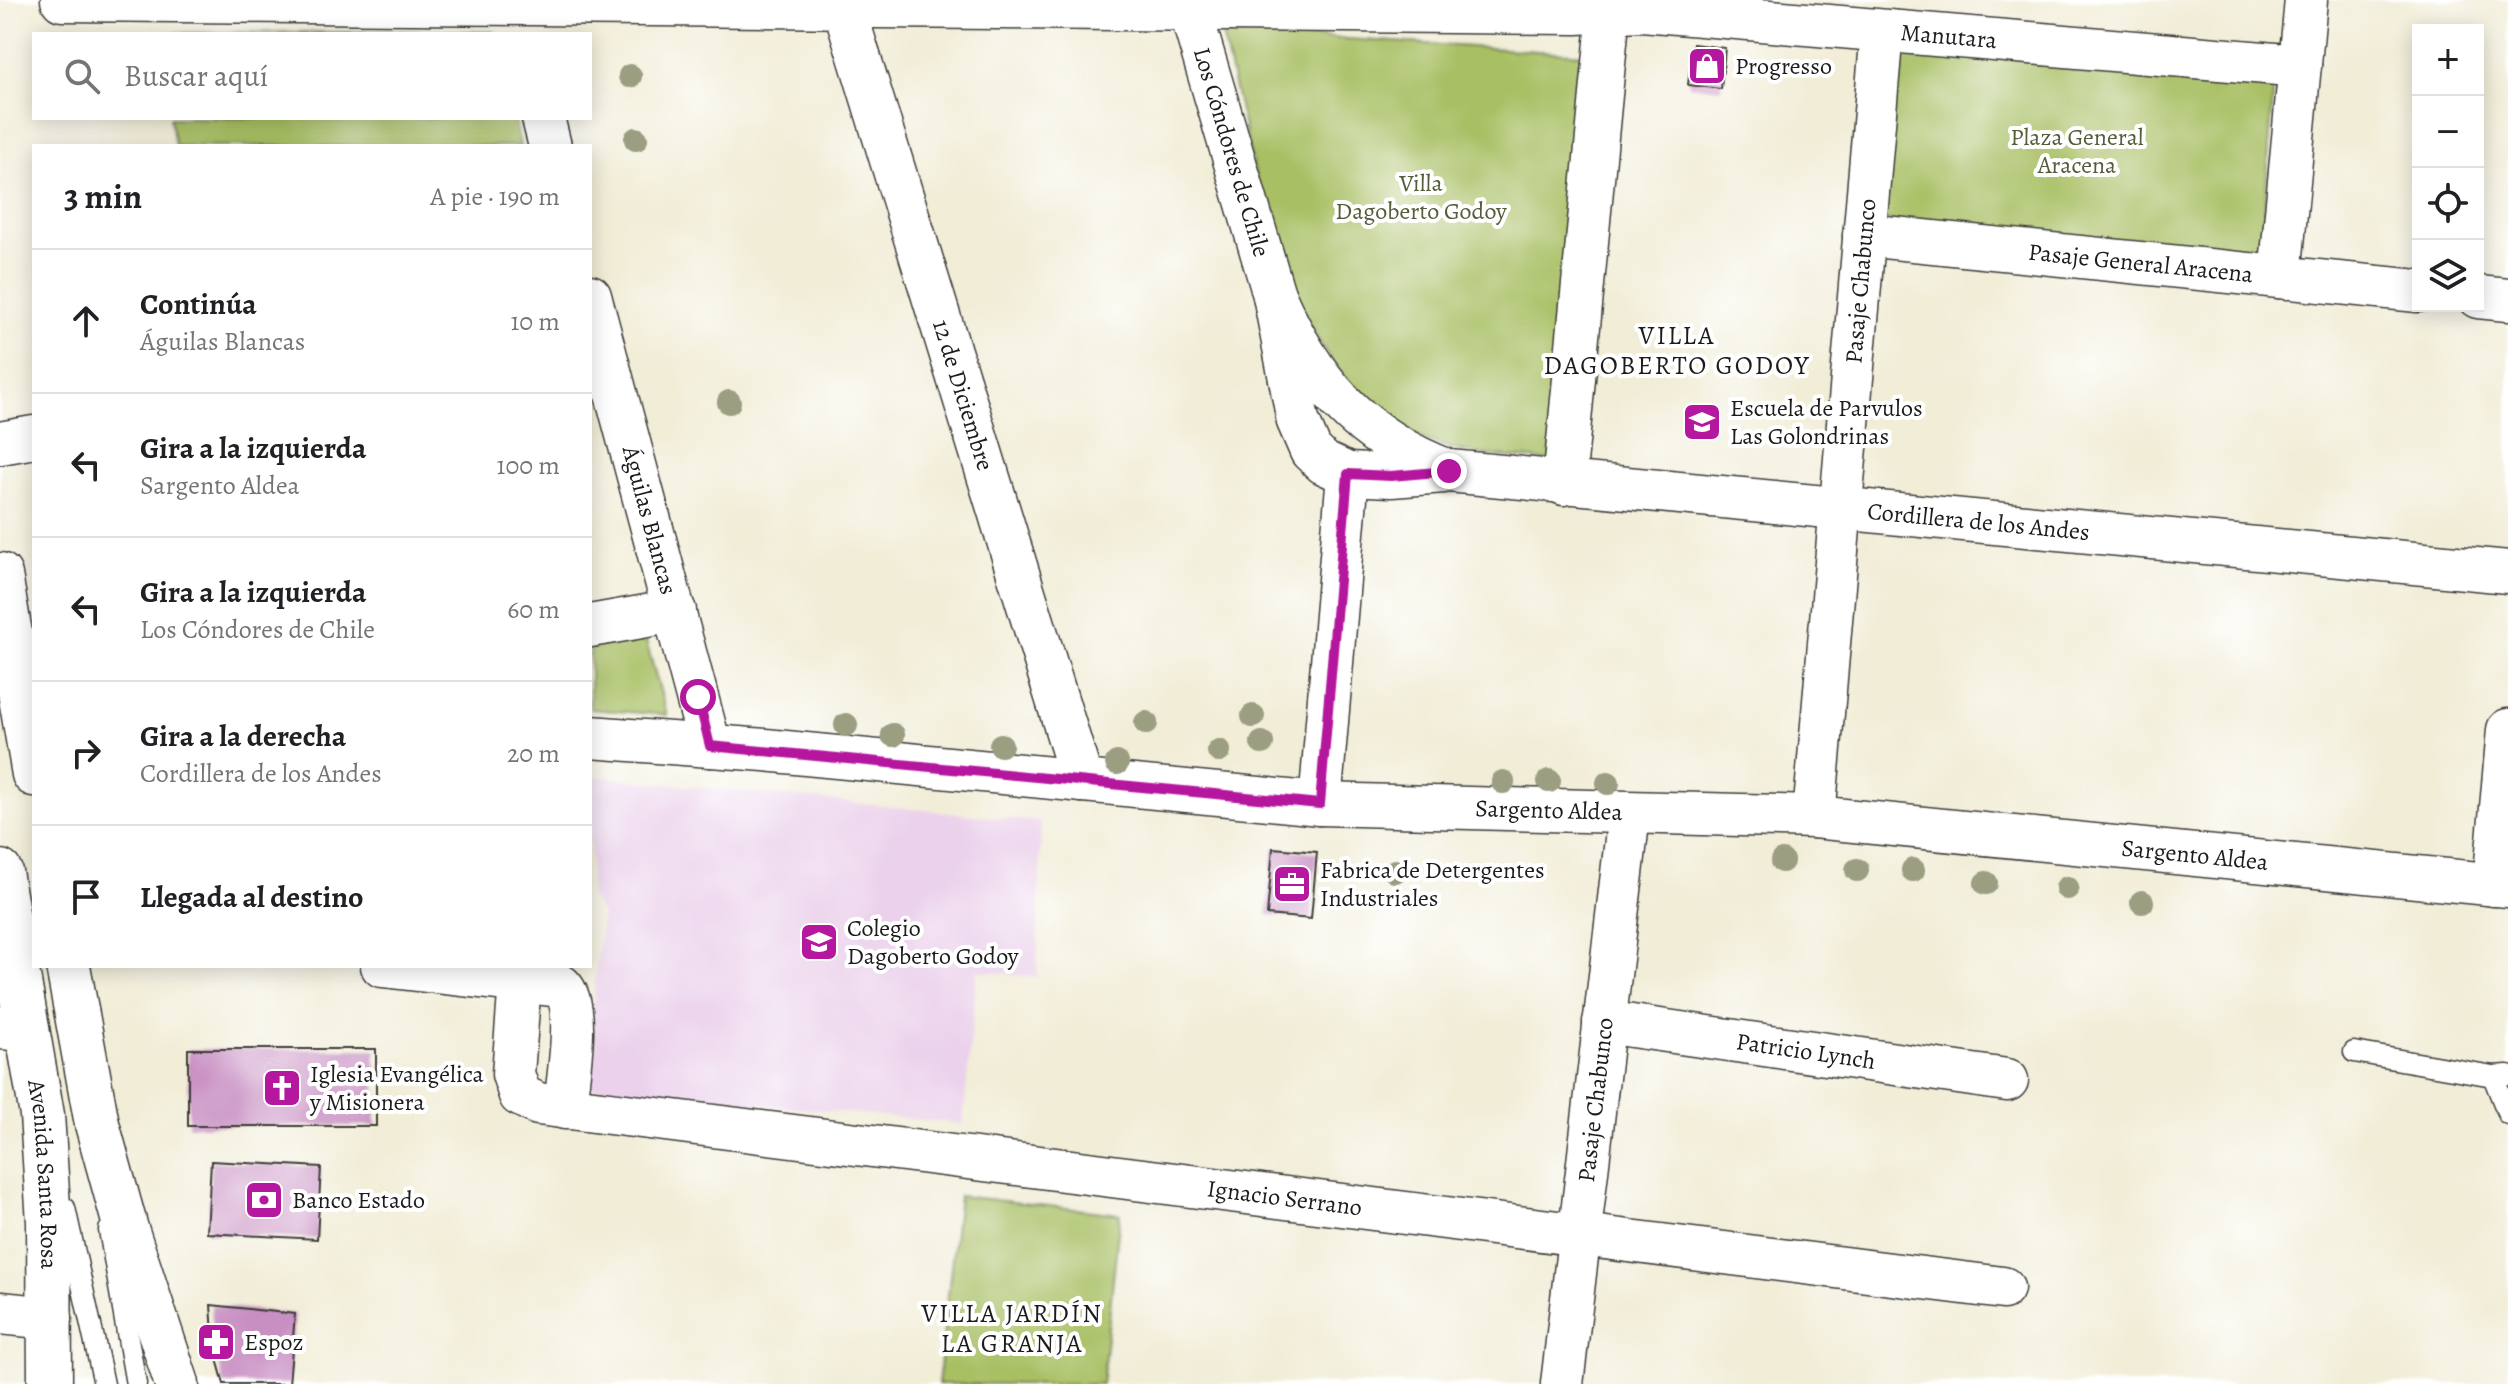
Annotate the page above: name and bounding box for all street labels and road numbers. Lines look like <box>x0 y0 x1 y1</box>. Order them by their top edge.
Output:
street label: Manutara <box>1899 16 1999 56</box>
street label: Los Cóndores de Chile <box>1186 43 1278 260</box>
street label: Pasaje Chabunco <box>1837 197 1883 365</box>
street label: Pasaje General Aracena <box>2027 236 2255 290</box>
street label: 12 de Diciembre <box>925 316 1002 474</box>
street label: Águilas Blancas <box>614 441 685 598</box>
street label: Cordillera de los Andes <box>1866 495 2091 548</box>
street label: Sargento Aldea <box>1475 792 1624 828</box>
street label: Sargento Aldea <box>2120 832 2271 878</box>
street label: Pasaje Chabunco <box>1570 1016 1621 1184</box>
street label: Patricio Lynch <box>1734 1025 1878 1077</box>
street label: Avenida Santa Rosa <box>20 1076 65 1270</box>
street label: Ignacio Serrano <box>1205 1172 1364 1223</box>

